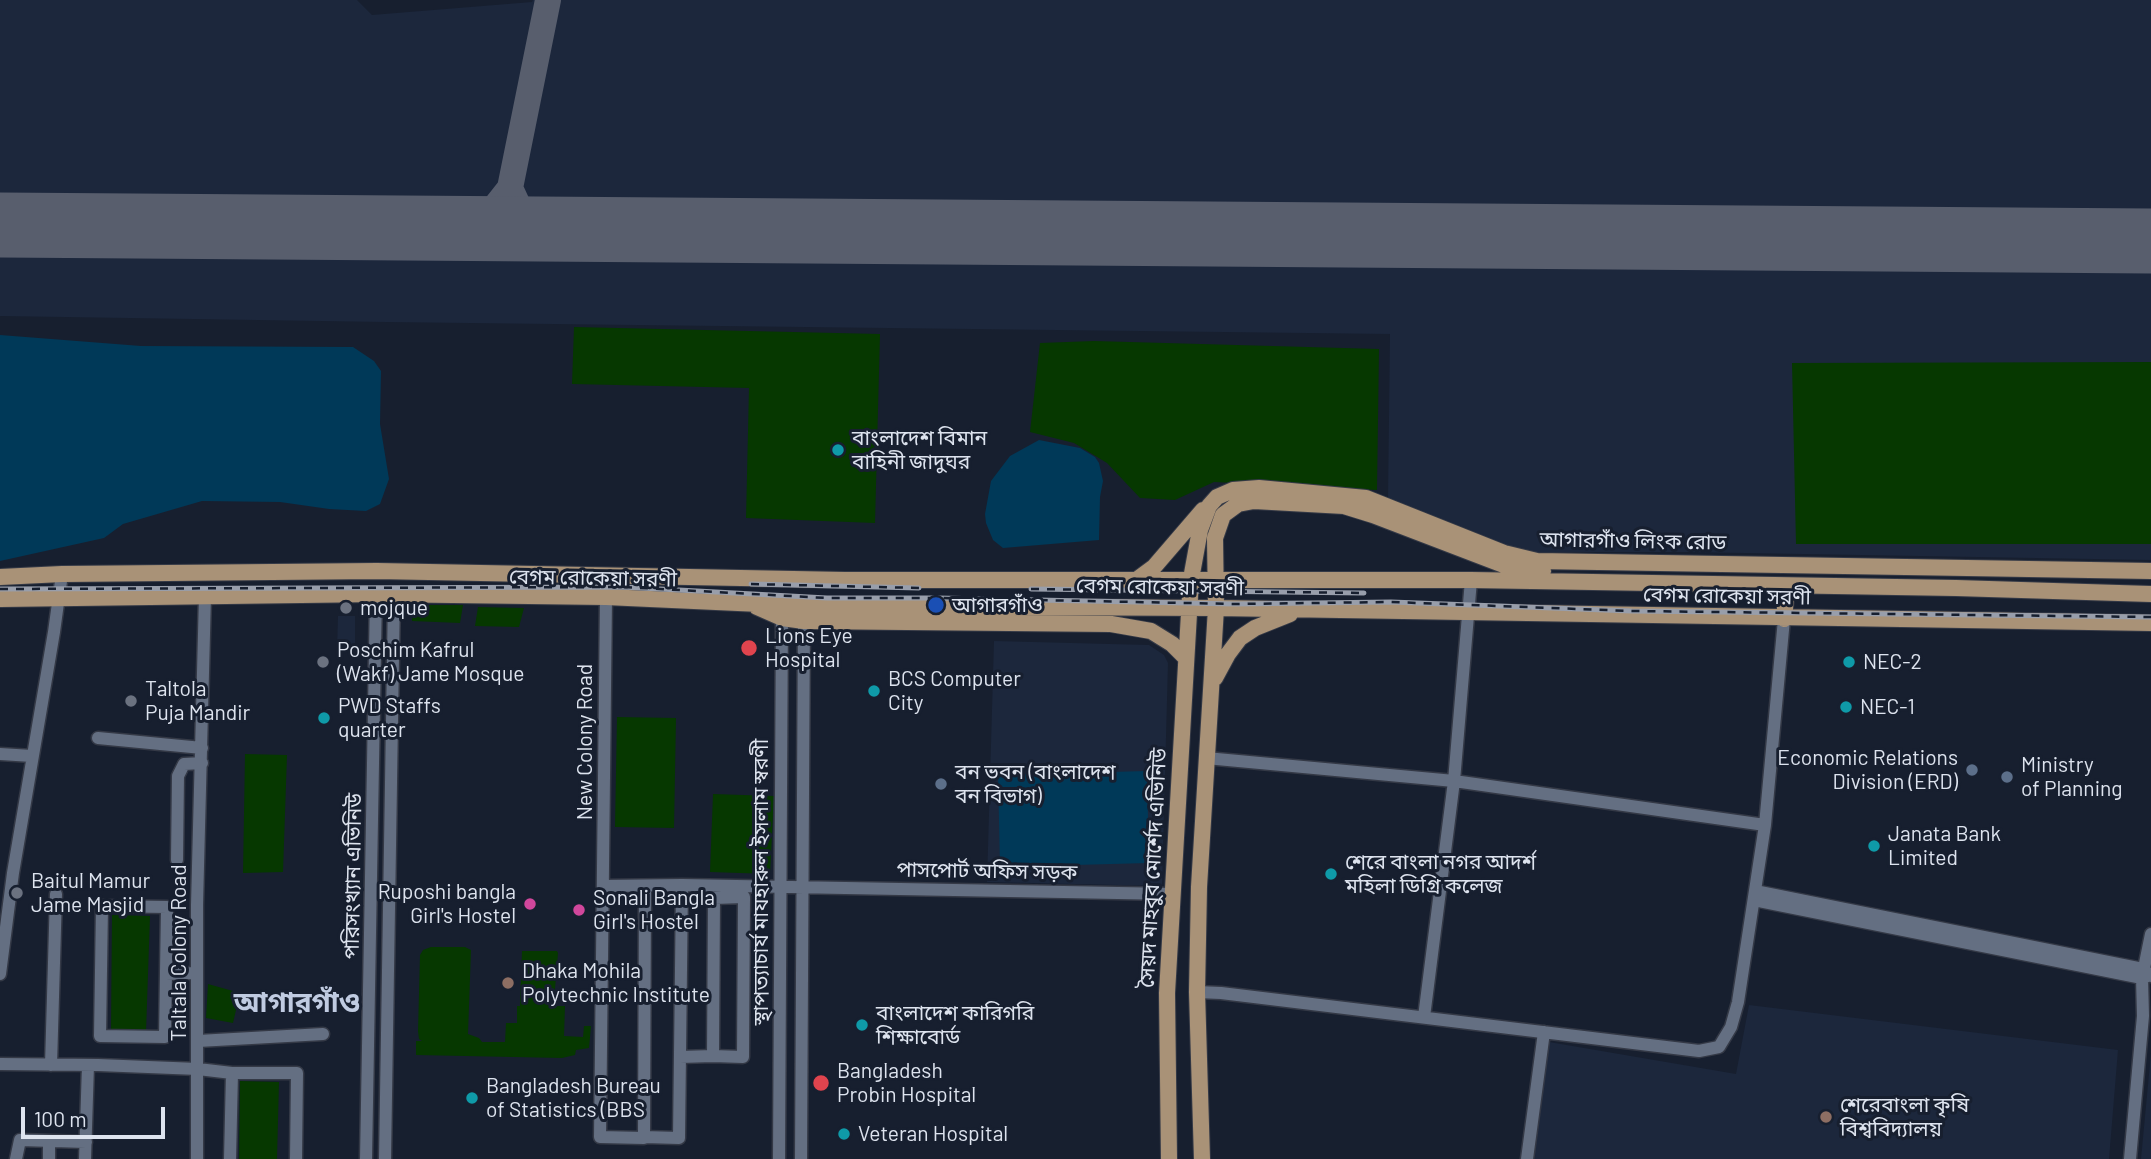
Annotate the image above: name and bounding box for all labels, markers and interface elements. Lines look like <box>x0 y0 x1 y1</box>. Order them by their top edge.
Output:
place label: বাংলাদেশ বিমান বাহিনী জাদুঘর <box>852 425 987 475</box>
marker: বাংলাদেশ বিমান বাহিনী জাদুঘর <box>830 442 846 458</box>
street label: আগারগাঁও লিংক রোড <box>1539 527 1727 555</box>
street label: বেগম রোকেয়া সরণী <box>509 564 677 592</box>
street label: বেগম রোকেয়া সরণী <box>1076 573 1244 601</box>
street label: বেগম রোকেয়া সরণী <box>1643 582 1811 610</box>
place label: আগারগাঁও <box>952 592 1043 618</box>
place label: mojque <box>360 595 428 621</box>
marker: আগারগাঁও <box>926 595 946 615</box>
marker: mojque <box>338 600 354 616</box>
place label: Lions Eye Hospital <box>765 623 853 673</box>
place label: Poschim Kafrul (Wakf) Jame Mosque <box>337 637 524 687</box>
marker: Lions Eye Hospital <box>739 638 759 658</box>
place label: NEC-2 <box>1863 649 1922 675</box>
marker: Poschim Kafrul (Wakf) Jame Mosque <box>315 654 331 670</box>
marker: NEC-2 <box>1841 654 1857 670</box>
street label: New Colony Road <box>572 664 598 820</box>
place label: BCS Computer City <box>888 666 1021 716</box>
place label: Taltola Puja Mandir <box>145 676 250 726</box>
marker: BCS Computer City <box>866 683 882 699</box>
marker: Taltola Puja Mandir <box>123 693 139 709</box>
place label: PWD Staffs quarter <box>338 693 441 743</box>
place label: NEC-1 <box>1860 694 1915 720</box>
marker: NEC-1 <box>1838 699 1854 715</box>
marker: PWD Staffs quarter <box>316 710 332 726</box>
street label: স্থাপত্যাচার্য মাযহারুল ইসলাম স্বরণী <box>748 739 774 1025</box>
place label: Economic Relations Division (ERD) <box>1777 745 1958 795</box>
street label: সৈয়দ মাহবুব মোর্শেদ এভিনিউ <box>1134 747 1172 989</box>
place label: Ministry of Planning <box>2021 752 2123 802</box>
place label: বন ভবন (বাংলাদেশ বন বিভাগ) <box>955 759 1116 809</box>
marker: Economic Relations Division (ERD) <box>1964 762 1980 778</box>
marker: Ministry of Planning <box>1999 769 2015 785</box>
marker: বন ভবন (বাংলাদেশ বন বিভাগ) <box>933 776 949 792</box>
street label: পরিসংখ্যান এভিনিউ <box>339 793 367 959</box>
place label: Janata Bank Limited <box>1888 821 2001 871</box>
marker: Janata Bank Limited <box>1866 838 1882 854</box>
place label: শেরে বাংলা নগর আদর্শ মহিলা ডিগ্রি কলেজ <box>1345 849 1536 899</box>
street label: পাসপোর্ট অফিস সড়ক <box>896 857 1078 885</box>
street label: Taltala Colony Road <box>166 864 192 1042</box>
marker: শেরে বাংলা নগর আদর্শ মহিলা ডিগ্রি কলেজ <box>1323 866 1339 882</box>
place label: Baitul Mamur Jame Masjid <box>31 868 150 918</box>
place label: Ruposhi bangla Girl's Hostel <box>378 879 516 929</box>
marker: Baitul Mamur Jame Masjid <box>9 885 25 901</box>
place label: Sonali Bangla Girl's Hostel <box>593 885 715 935</box>
marker: Ruposhi bangla Girl's Hostel <box>522 896 538 912</box>
marker: Sonali Bangla Girl's Hostel <box>571 902 587 918</box>
place label: Dhaka Mohila Polytechnic Institute <box>522 958 710 1008</box>
marker: Dhaka Mohila Polytechnic Institute <box>500 975 516 991</box>
district label: আগারগাঁও <box>234 986 360 1020</box>
place label: বাংলাদেশ কারিগরি শিক্ষাবোর্ড <box>876 1000 1034 1050</box>
marker: বাংলাদেশ কারিগরি শিক্ষাবোর্ড <box>854 1017 870 1033</box>
place label: Bangladesh Probin Hospital <box>837 1058 976 1108</box>
place label: Bangladesh Bureau of Statistics (BBS <box>486 1073 661 1123</box>
marker: Bangladesh Probin Hospital <box>811 1073 831 1093</box>
marker: Bangladesh Bureau of Statistics (BBS <box>464 1090 480 1106</box>
scale bar <box>24 1092 168 1136</box>
place label: শেরেবাংলা কৃষি বিশ্ববিদ্যালয় <box>1840 1092 1969 1142</box>
text: 100 m <box>34 1106 87 1131</box>
marker: শেরেবাংলা কৃষি বিশ্ববিদ্যালয় <box>1818 1109 1834 1125</box>
place label: Veteran Hospital <box>858 1121 1008 1147</box>
marker: Veteran Hospital <box>836 1126 852 1142</box>

